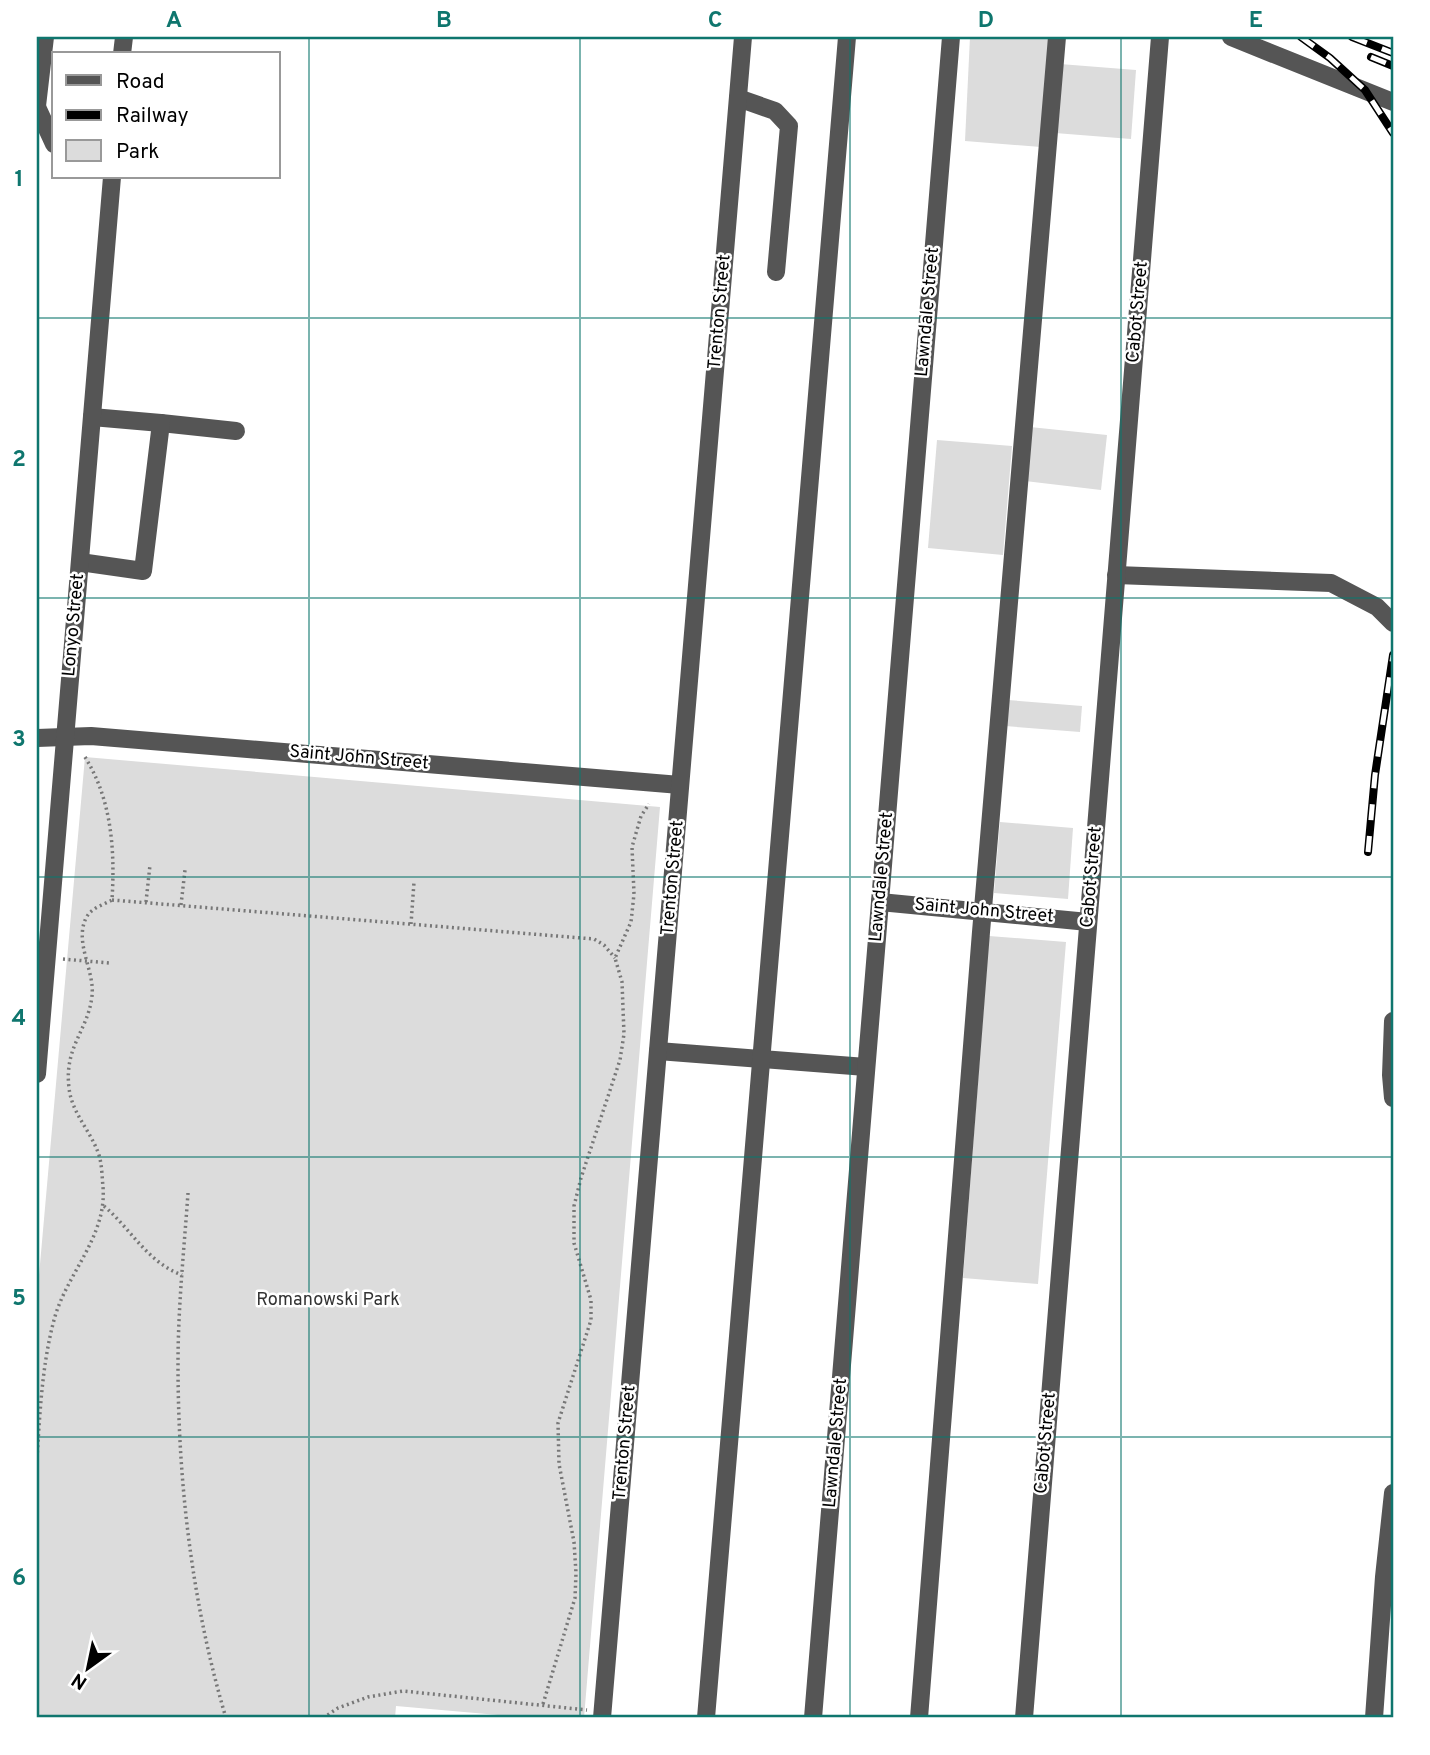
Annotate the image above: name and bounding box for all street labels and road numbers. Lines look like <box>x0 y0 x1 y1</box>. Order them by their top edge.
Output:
street label: Lawndale Street <box>911 246 945 378</box>
street label: Trenton Street <box>704 253 736 371</box>
street label: Cabot Street <box>1122 260 1154 364</box>
street label: Lonyo Street <box>58 573 90 677</box>
street label: Saint John Street <box>288 740 430 776</box>
street label: Lawndale Street <box>865 811 899 943</box>
street label: Trenton Street <box>657 819 689 937</box>
street label: Cabot Street <box>1076 825 1108 929</box>
street label: Saint John Street <box>913 893 1055 929</box>
street label: Lawndale Street <box>819 1377 853 1509</box>
street label: Trenton Street <box>609 1384 641 1502</box>
street label: Cabot Street <box>1030 1391 1062 1495</box>

